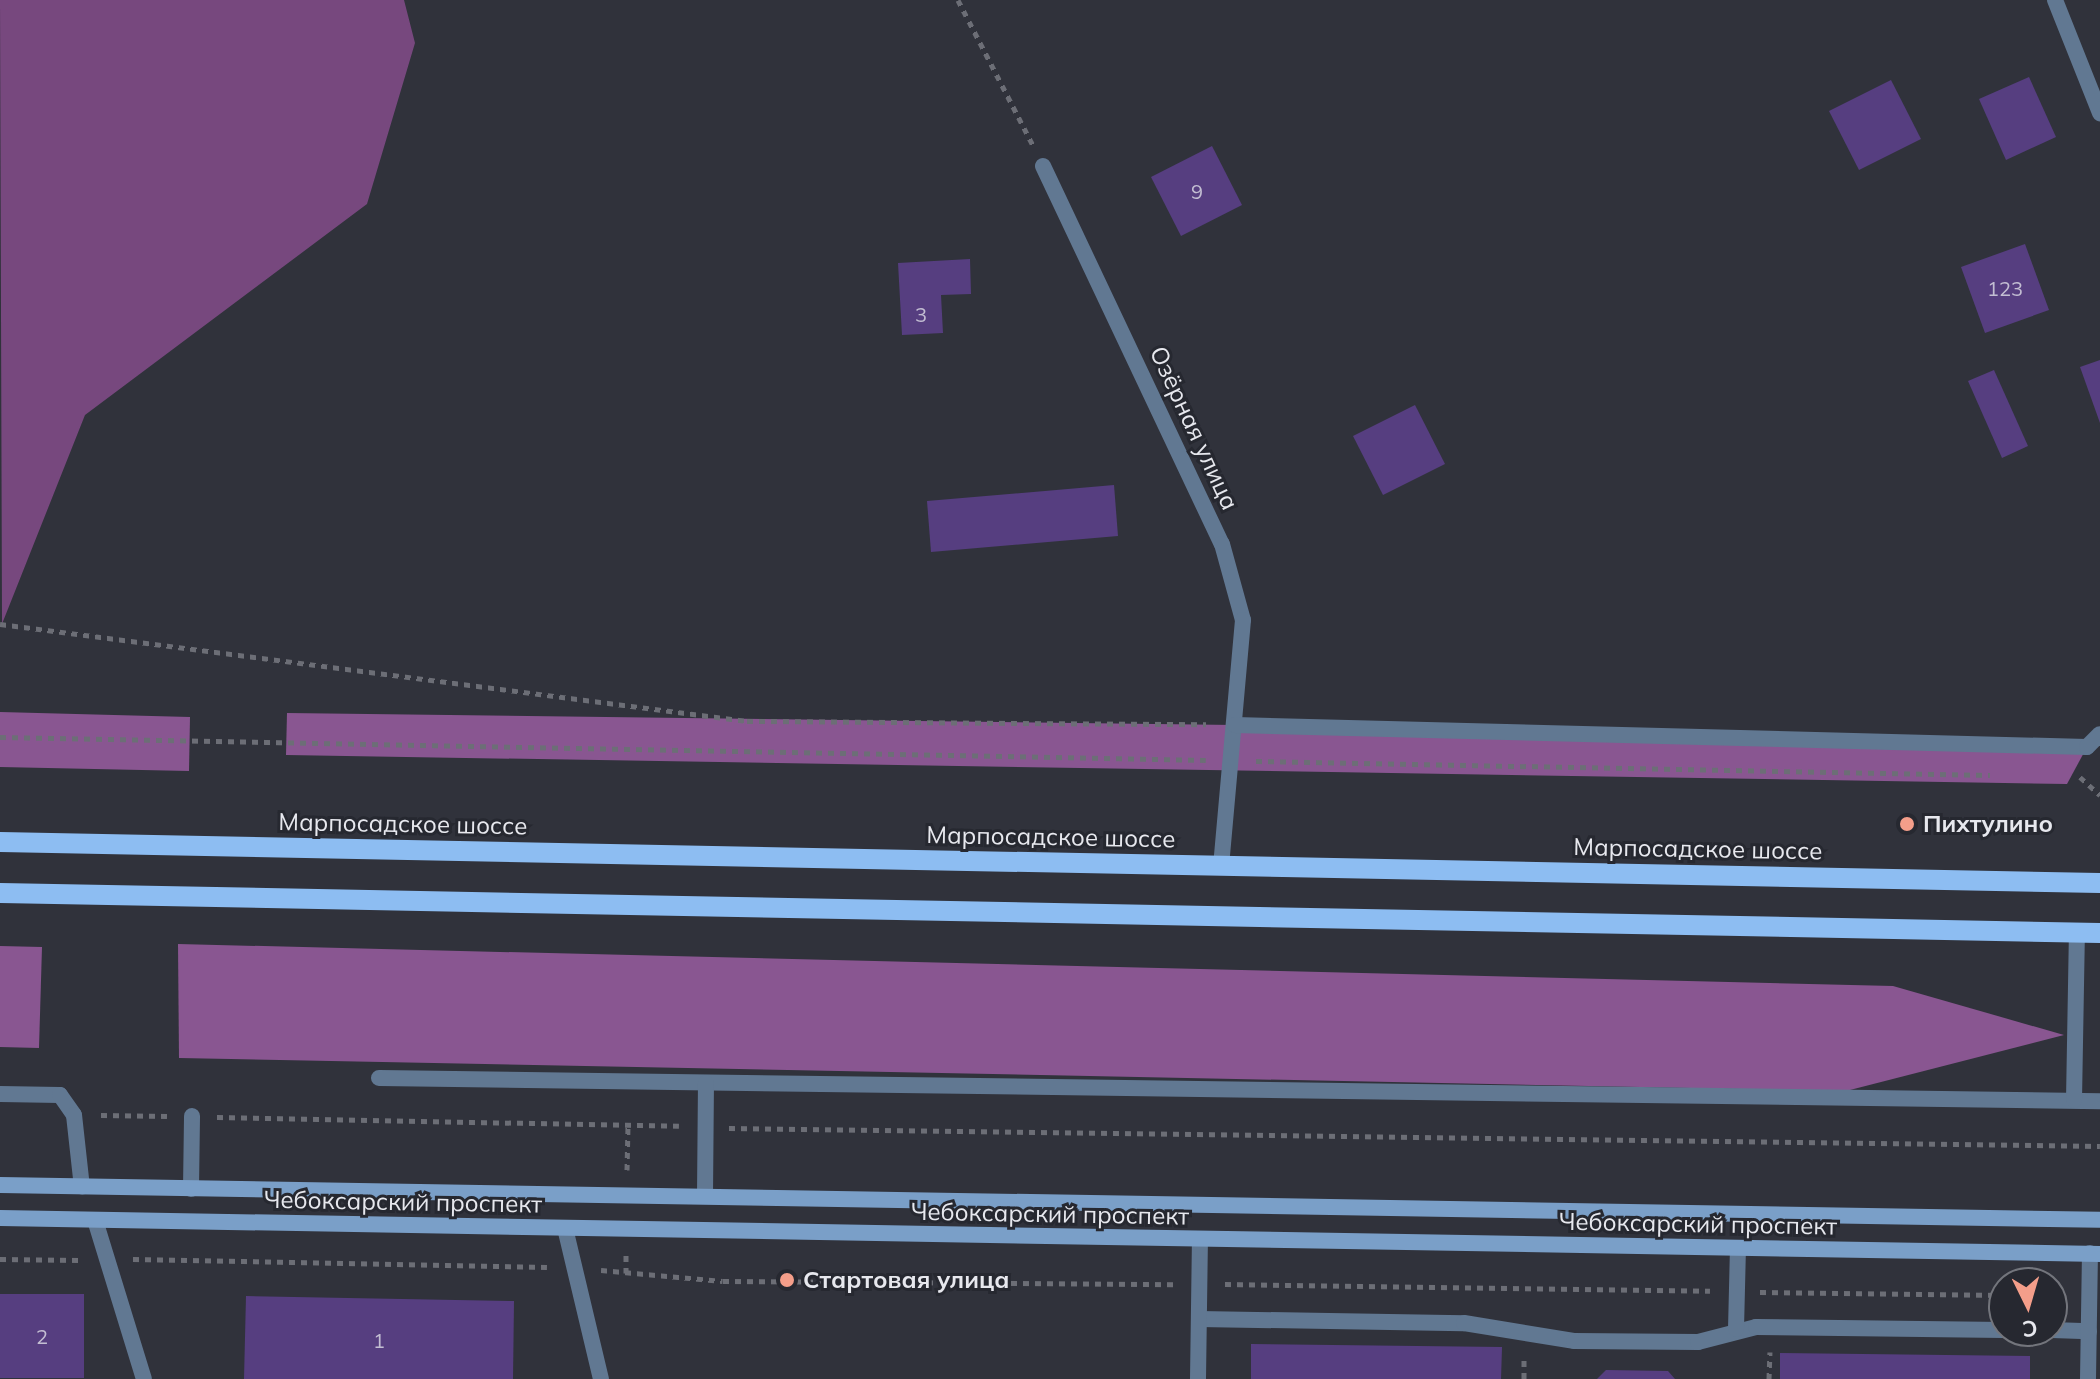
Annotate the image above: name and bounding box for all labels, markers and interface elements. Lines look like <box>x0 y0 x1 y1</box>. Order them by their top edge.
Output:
house number: 9 <box>1191 179 1203 203</box>
house number: 123 <box>1987 276 2023 300</box>
house number: 3 <box>915 302 927 326</box>
street label: Озёрная улица <box>1144 342 1244 514</box>
street label: Марпосадское шоссе <box>278 807 528 841</box>
place label: Пихтулино <box>1923 810 2053 838</box>
marker: Пихтулино <box>1898 815 1916 833</box>
street label: Марпосадское шоссе <box>926 820 1176 854</box>
street label: Марпосадское шоссе <box>1573 832 1823 866</box>
street label: Чебоксарский проспект <box>264 1185 542 1219</box>
street label: Чебоксарский проспект <box>911 1197 1189 1231</box>
street label: Чебоксарский проспект <box>1559 1207 1837 1241</box>
place label: Стартовая улица <box>803 1266 1009 1294</box>
north arrow <box>1988 1267 2068 1347</box>
marker: Стартовая улица <box>778 1271 796 1289</box>
text: С <box>2021 1314 2039 1344</box>
house number: 2 <box>36 1324 48 1348</box>
house number: 1 <box>373 1328 385 1352</box>

